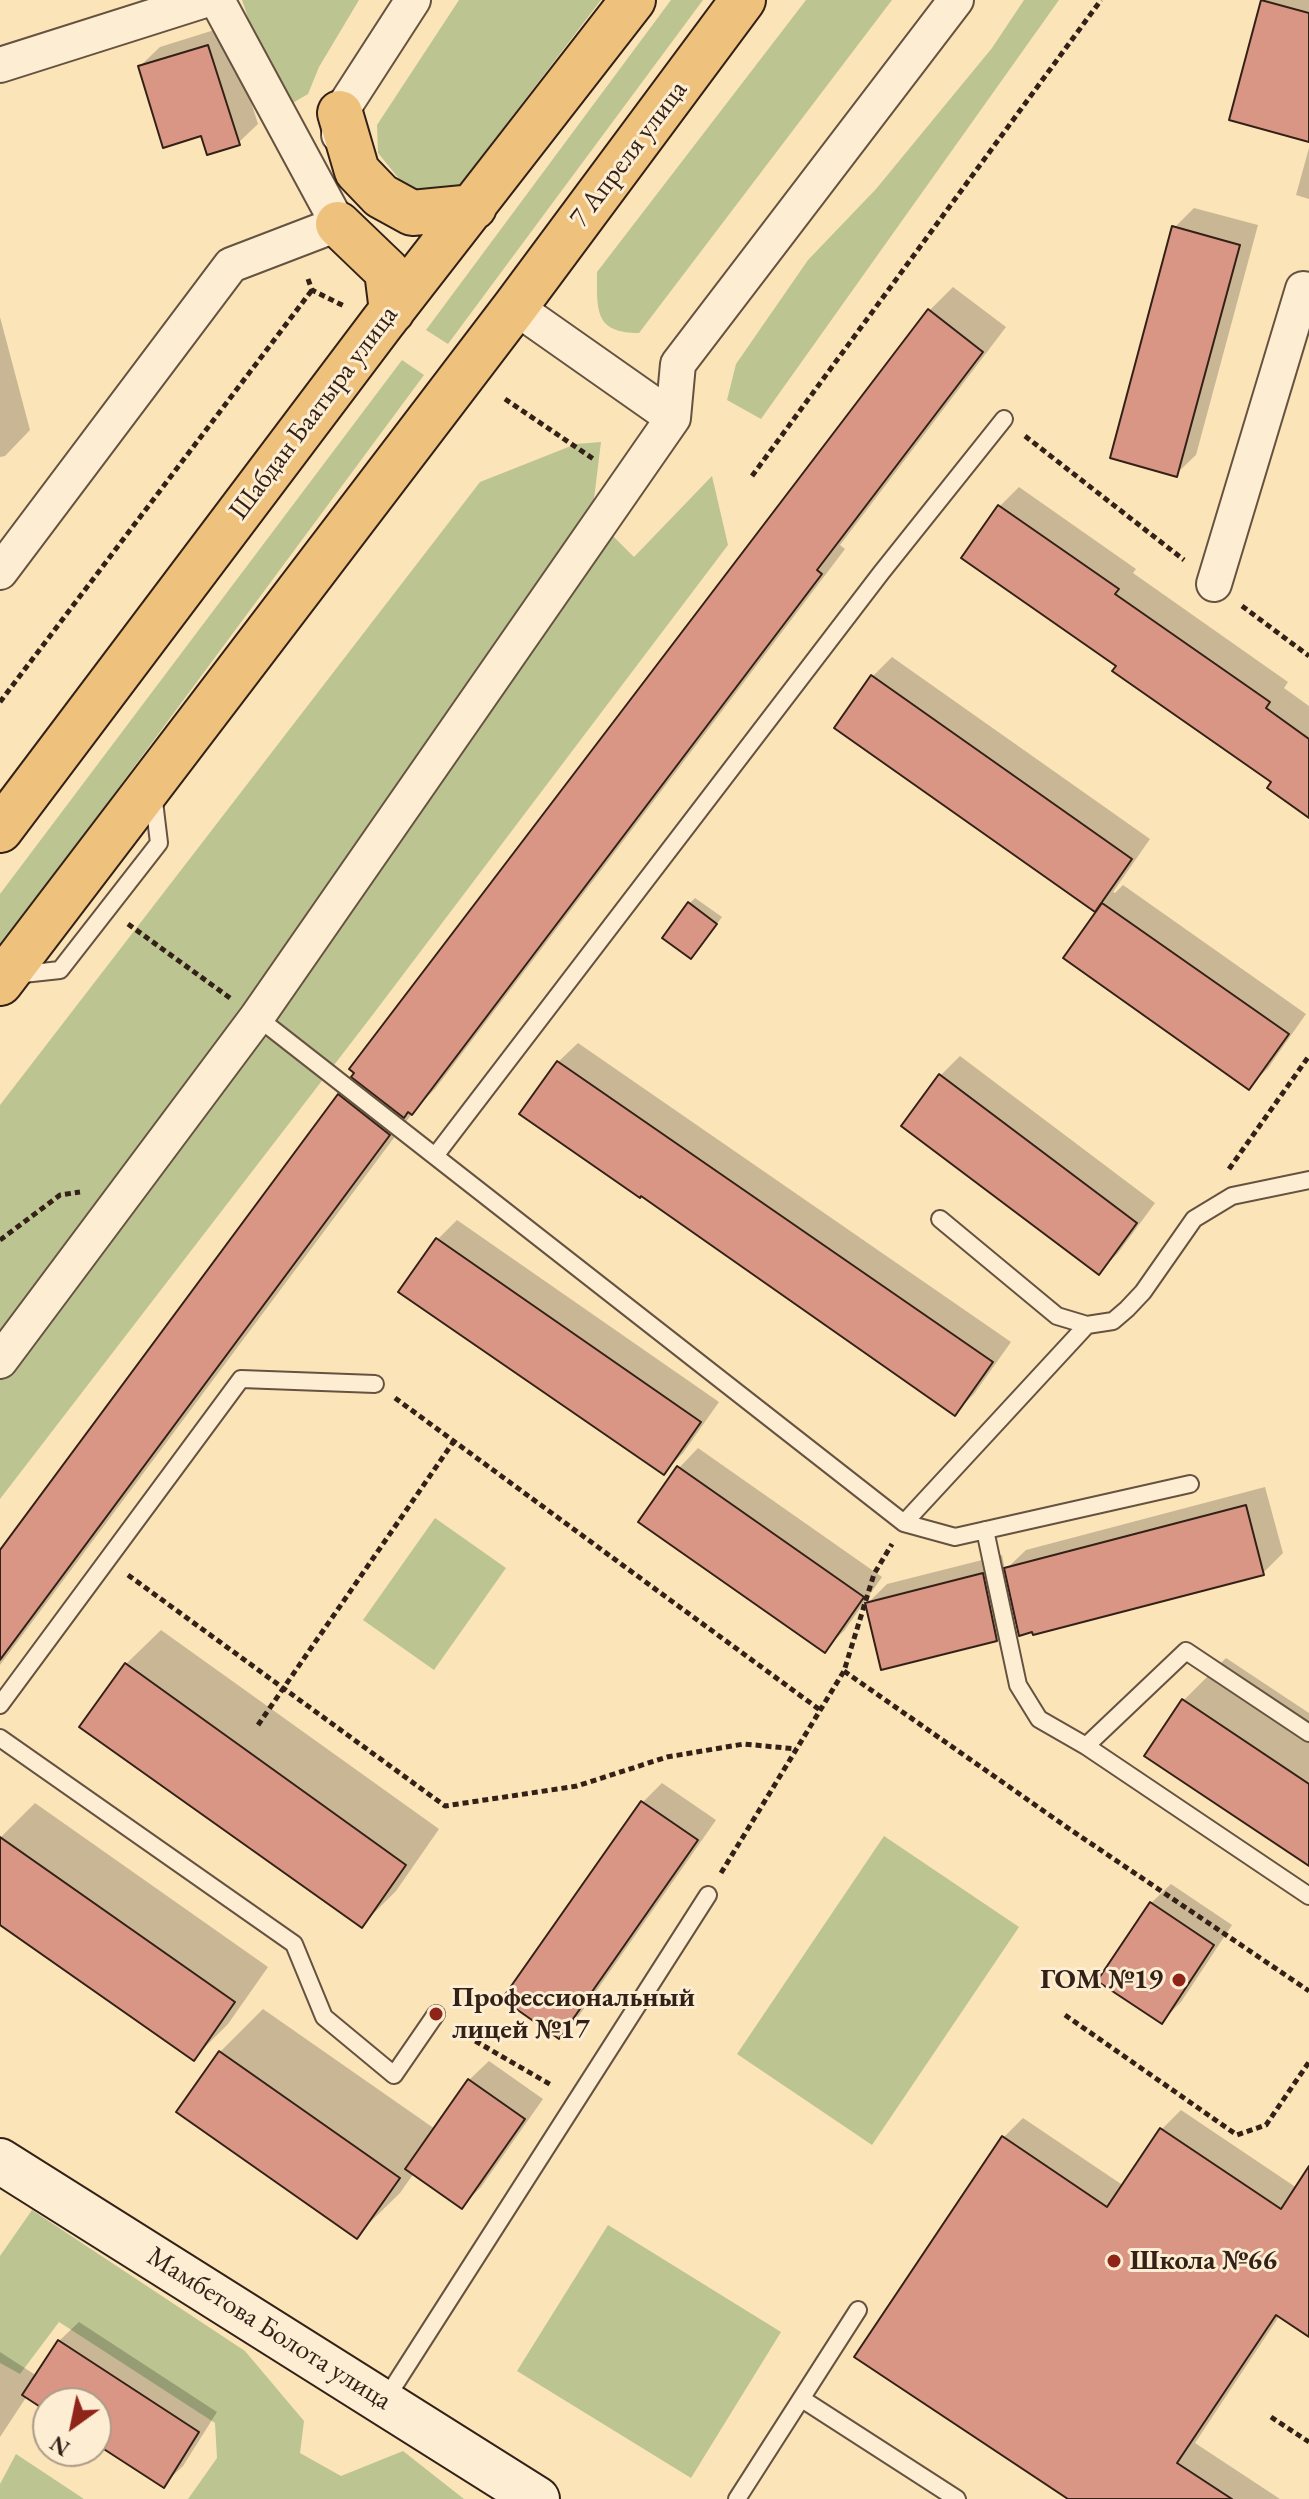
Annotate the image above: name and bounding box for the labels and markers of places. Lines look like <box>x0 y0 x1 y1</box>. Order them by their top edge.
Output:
place label: ГОМ №19 <box>1040 1963 1163 1997</box>
marker: ГОМ №19 <box>1170 1971 1188 1989</box>
place label: Профессиональный лицей №17 <box>452 1981 695 2047</box>
marker: Профессиональный лицей №17 <box>427 2005 445 2023</box>
place label: Школа №66 <box>1130 2244 1277 2278</box>
marker: Школа №66 <box>1105 2252 1123 2270</box>

